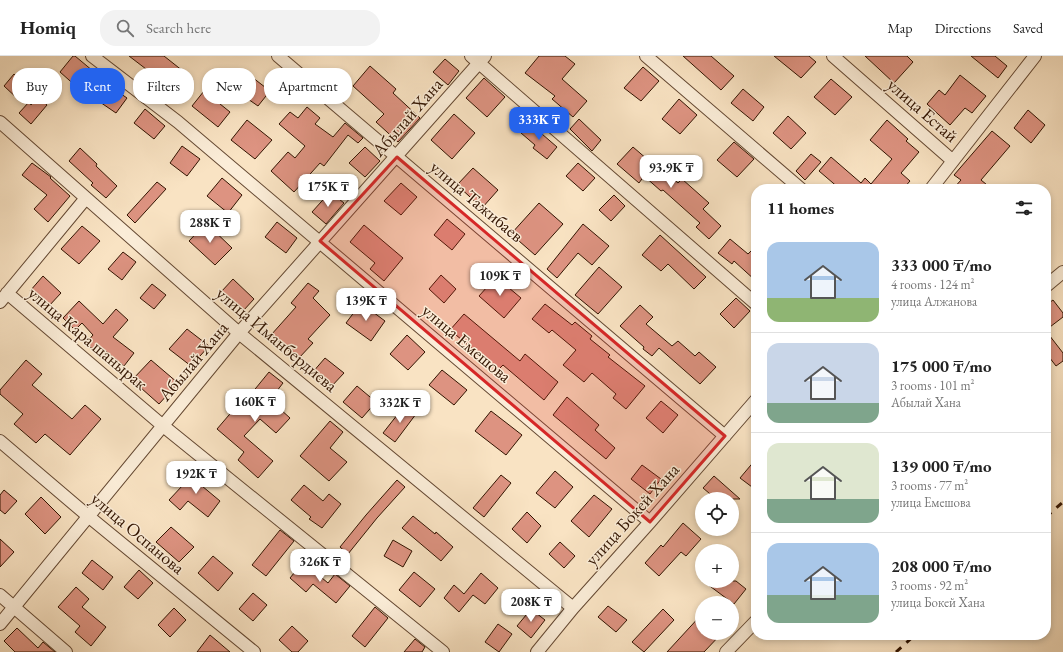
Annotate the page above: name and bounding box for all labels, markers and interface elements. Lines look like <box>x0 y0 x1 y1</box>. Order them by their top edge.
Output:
search box <box>100 10 380 46</box>
text: Homiq <box>20 15 76 40</box>
icon: search <box>114 17 136 39</box>
text: Search here <box>146 18 211 37</box>
text: Map <box>887 19 913 37</box>
text: Directions <box>935 19 991 37</box>
text: Saved <box>1013 19 1043 37</box>
chip: Buy <box>12 68 62 104</box>
chip: Rent <box>70 68 125 104</box>
chip: Filters <box>133 68 194 104</box>
chip: New <box>202 68 256 104</box>
chip: Apartment <box>264 68 352 104</box>
street label: Абылай Хана <box>366 72 448 162</box>
street label: улица Естай <box>883 73 964 147</box>
pin: 333K ₸ <box>506 107 572 141</box>
text: 333K ₸ <box>518 111 560 128</box>
street label: улица Тажибаев <box>426 155 529 247</box>
pin: 93.9K ₸ <box>634 155 708 189</box>
text: 93.9K ₸ <box>649 159 693 176</box>
pin: 175K ₸ <box>295 174 361 208</box>
text: 175K ₸ <box>307 178 349 195</box>
text: 11 homes <box>767 197 834 219</box>
icon: filters <box>1013 197 1035 219</box>
pin: 288K ₸ <box>177 210 243 244</box>
text: 288K ₸ <box>189 214 231 231</box>
text: 333 000 ₸/mo <box>891 254 991 276</box>
icon: home <box>799 258 847 306</box>
pin: 109K ₸ <box>467 263 533 297</box>
text: 109K ₸ <box>479 267 521 284</box>
text: 4 rooms · 124 m² <box>891 276 975 293</box>
street label: улица Кара шанырак <box>23 281 153 395</box>
street label: улица Иманбердиева <box>211 281 343 397</box>
pin: 139K ₸ <box>333 288 399 322</box>
text: 139K ₸ <box>345 292 387 309</box>
text: улица Алжанова <box>891 293 977 310</box>
street label: улица Емешова <box>417 299 517 388</box>
street label: Абылай Хана <box>152 316 233 406</box>
text: 175 000 ₸/mo <box>891 355 991 377</box>
icon: home <box>799 359 847 407</box>
text: 3 rooms · 101 m² <box>891 377 975 394</box>
pin: 160K ₸ <box>222 389 288 423</box>
pin: 332K ₸ <box>367 390 433 424</box>
text: 160K ₸ <box>234 393 276 410</box>
text: 332K ₸ <box>379 394 421 411</box>
text: Абылай Хана <box>891 394 961 411</box>
text: 139 000 ₸/mo <box>891 455 991 477</box>
street label: улица Бокей Хана <box>580 457 685 570</box>
icon: home <box>799 459 847 507</box>
pin: 192K ₸ <box>163 461 229 495</box>
text: 192K ₸ <box>175 465 217 482</box>
text: 3 rooms · 77 m² <box>891 477 968 494</box>
street label: улица Оспанова <box>86 487 190 580</box>
map controls <box>695 492 739 640</box>
button: locate <box>695 492 739 536</box>
text: улица Емешова <box>891 494 971 511</box>
button: + <box>695 544 739 588</box>
pin: 326K ₸ <box>287 549 353 583</box>
text: 326K ₸ <box>299 553 341 570</box>
text: 208 000 ₸/mo <box>891 555 991 577</box>
icon: home <box>799 559 847 607</box>
text: 3 rooms · 92 m² <box>891 577 968 594</box>
pin: 208K ₸ <box>498 589 564 623</box>
text: 208K ₸ <box>510 593 552 610</box>
text: улица Бокей Хана <box>891 594 985 611</box>
button: − <box>695 596 739 640</box>

